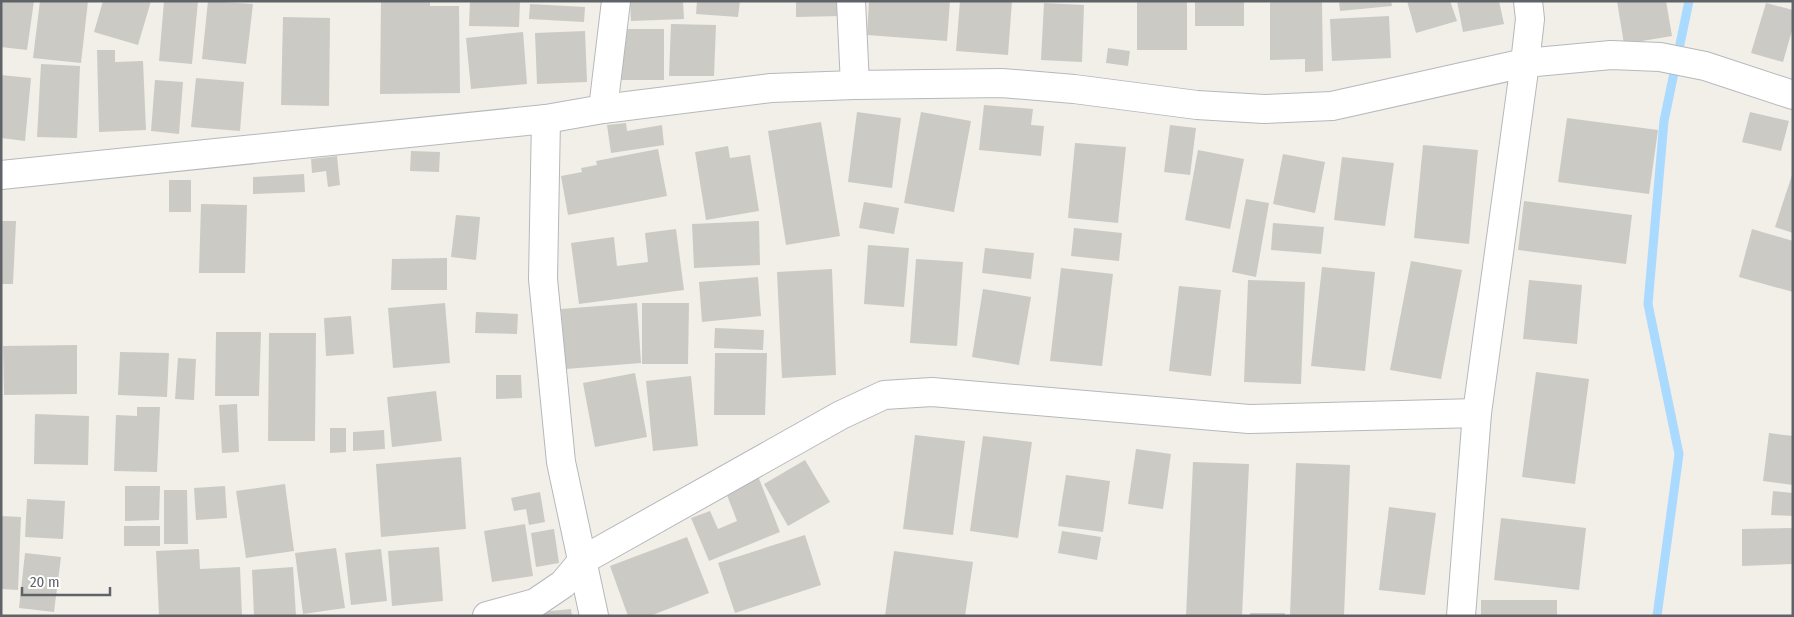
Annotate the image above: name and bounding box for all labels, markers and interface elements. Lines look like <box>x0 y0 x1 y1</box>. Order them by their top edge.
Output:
scale bar <box>22 564 110 596</box>
text: 20 m <box>30 573 60 591</box>

